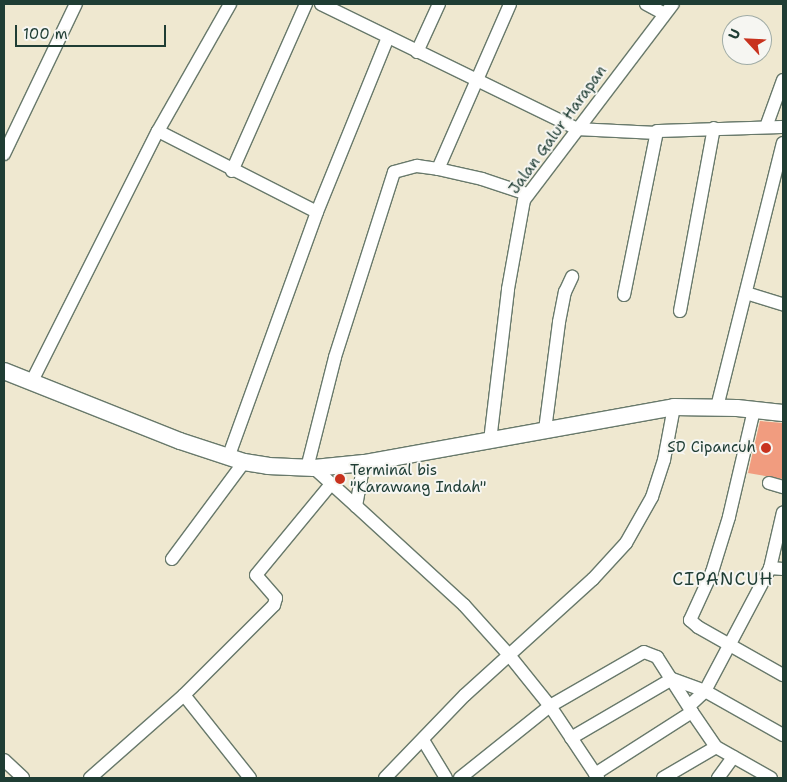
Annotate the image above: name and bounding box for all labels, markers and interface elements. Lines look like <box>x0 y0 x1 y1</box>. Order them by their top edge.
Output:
scale bar <box>18 15 169 47</box>
north arrow <box>722 15 772 65</box>
text: 100 m <box>23 24 68 44</box>
text: U <box>724 26 744 42</box>
street label: Jalan Galur Harapan <box>505 62 611 198</box>
place label: SD Cipancuh <box>667 439 756 457</box>
marker: SD Cipancuh <box>760 442 772 454</box>
place label: Terminal bis "Karawang Indah" <box>350 461 486 496</box>
marker: Terminal bis "Karawang Indah" <box>334 473 346 485</box>
district label: CIPANCUH <box>671 568 775 590</box>

